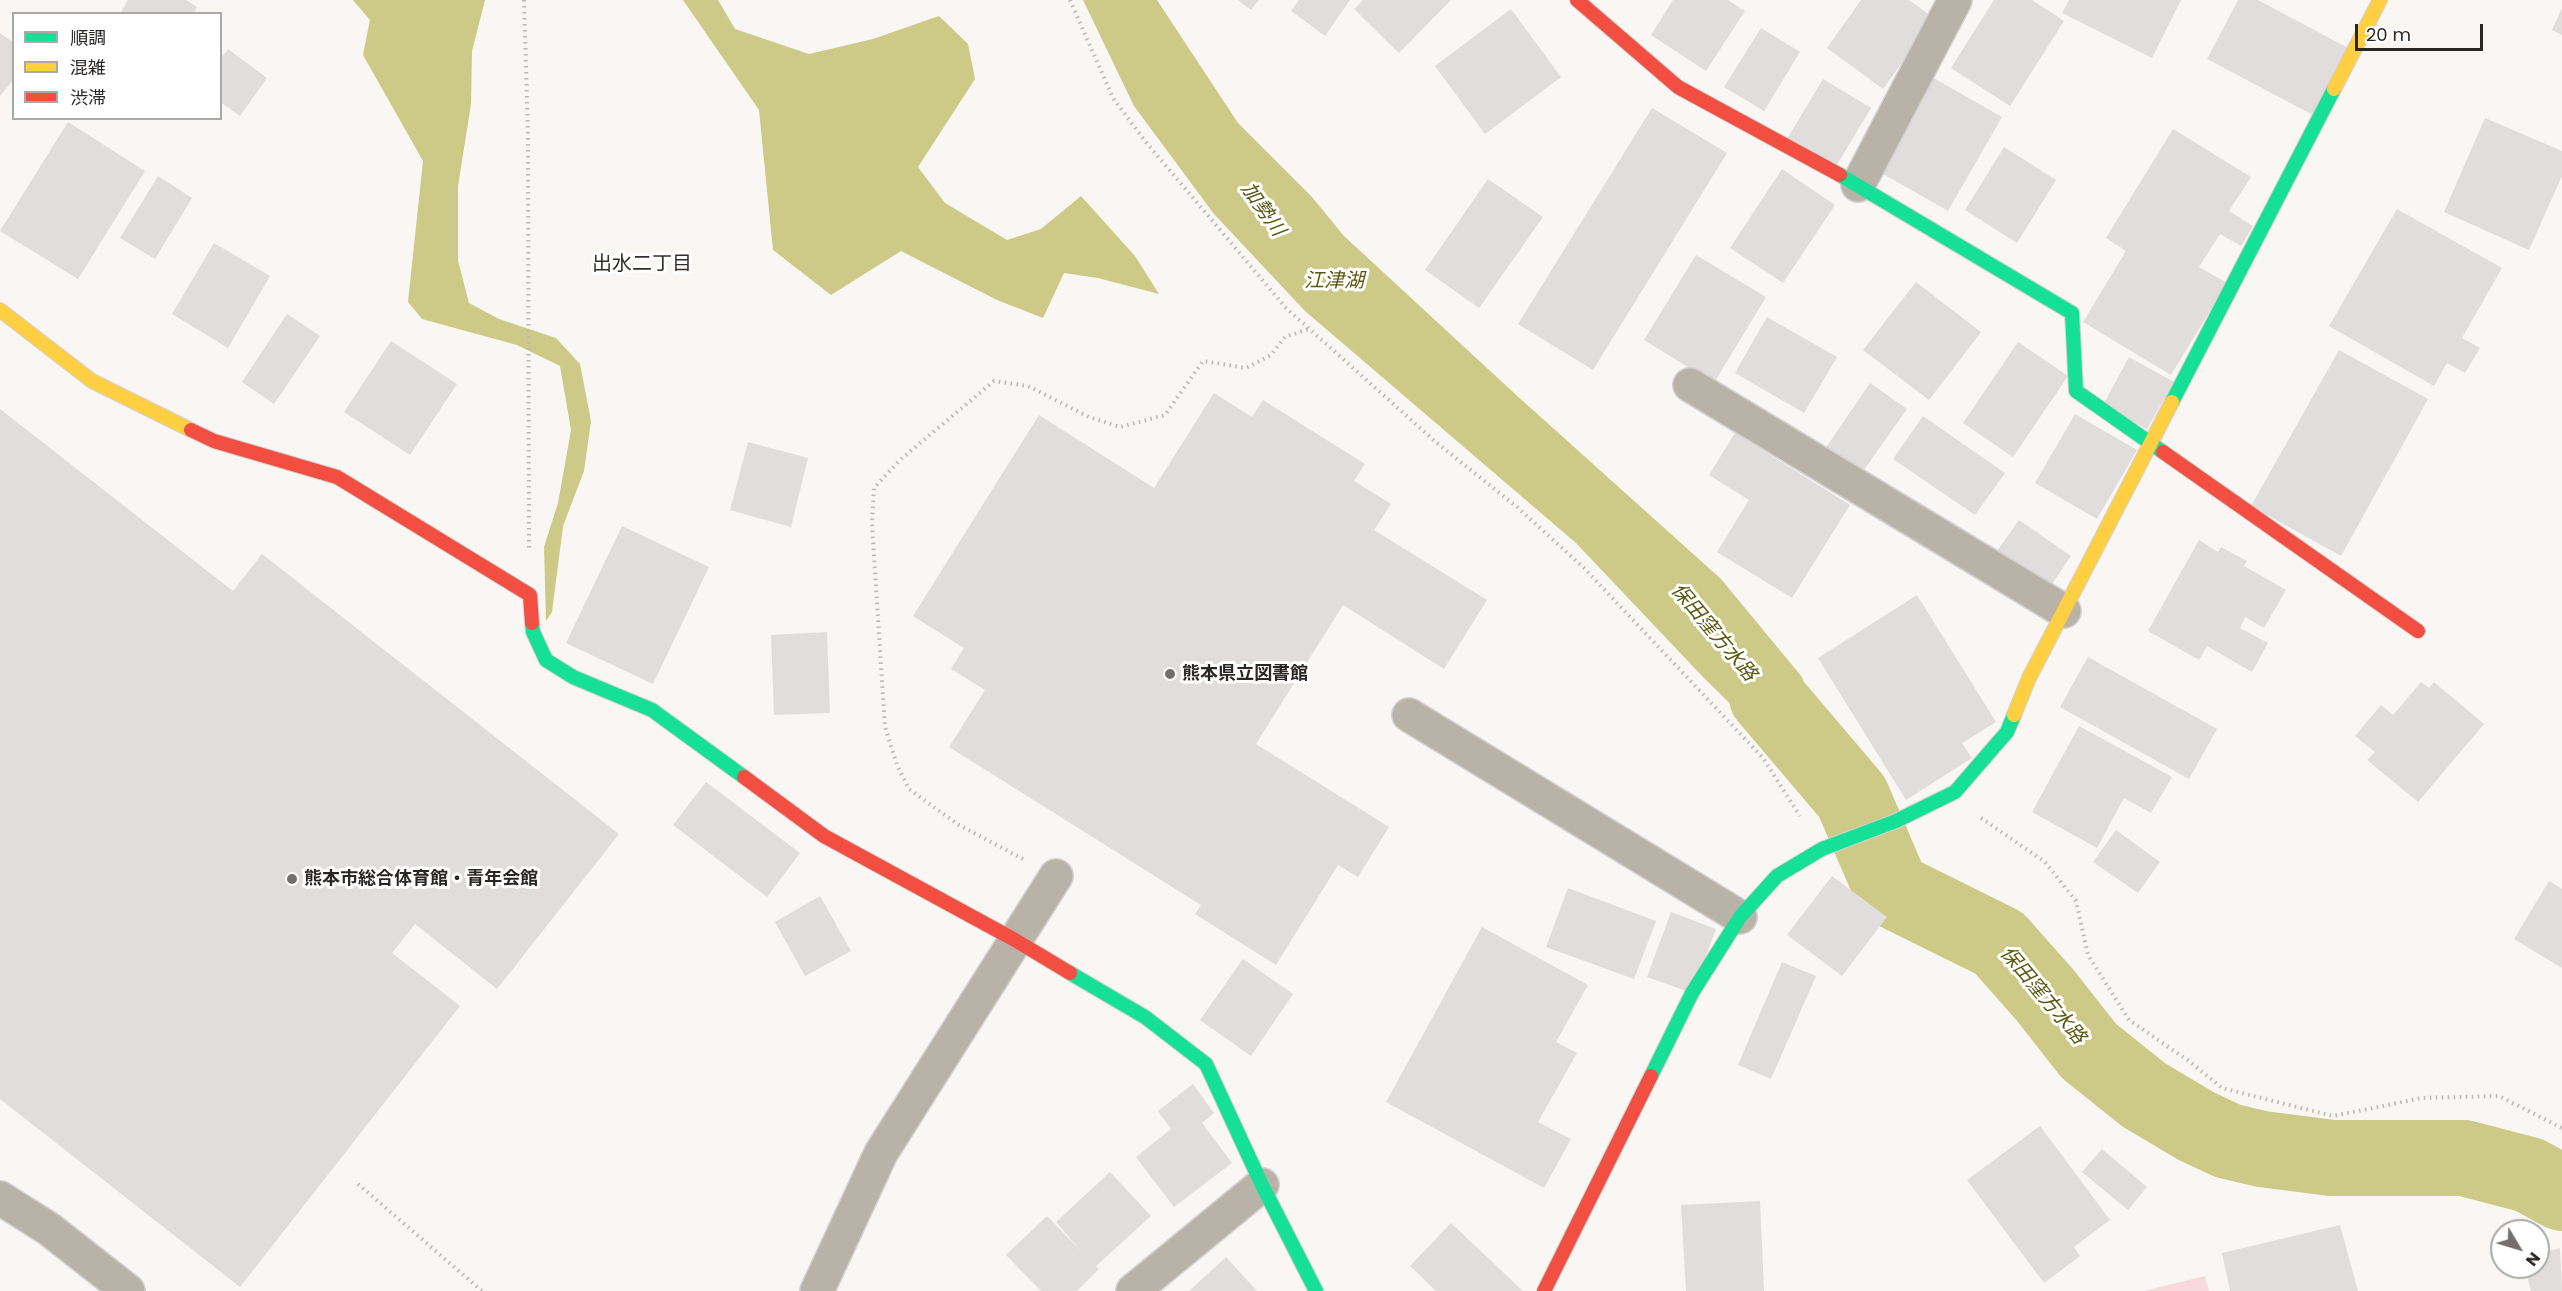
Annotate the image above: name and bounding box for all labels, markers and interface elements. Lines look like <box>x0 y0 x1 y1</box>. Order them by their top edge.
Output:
legend <box>12 12 222 120</box>
scale bar <box>2358 12 2486 50</box>
text: 20 m <box>2366 22 2411 47</box>
text: 順調 <box>70 25 106 50</box>
text: 混雑 <box>70 55 106 80</box>
text: 渋滞 <box>70 85 106 110</box>
water label: 加勢川 <box>1235 179 1289 241</box>
district label: 出水二丁目 <box>592 253 692 277</box>
water label: 江津湖 <box>1304 270 1364 294</box>
water label: 保田窪方水路 <box>1665 579 1761 687</box>
place label: 熊本県立図書館 <box>1182 663 1308 685</box>
marker: 熊本県立図書館 <box>1163 667 1177 681</box>
place label: 熊本市総合体育館・青年会館 <box>304 868 538 890</box>
marker: 熊本市総合体育館・青年会館 <box>285 872 299 886</box>
water label: 保田窪方水路 <box>1994 942 2090 1050</box>
north arrow <box>2490 1219 2550 1279</box>
text: N <box>2520 1247 2546 1271</box>

